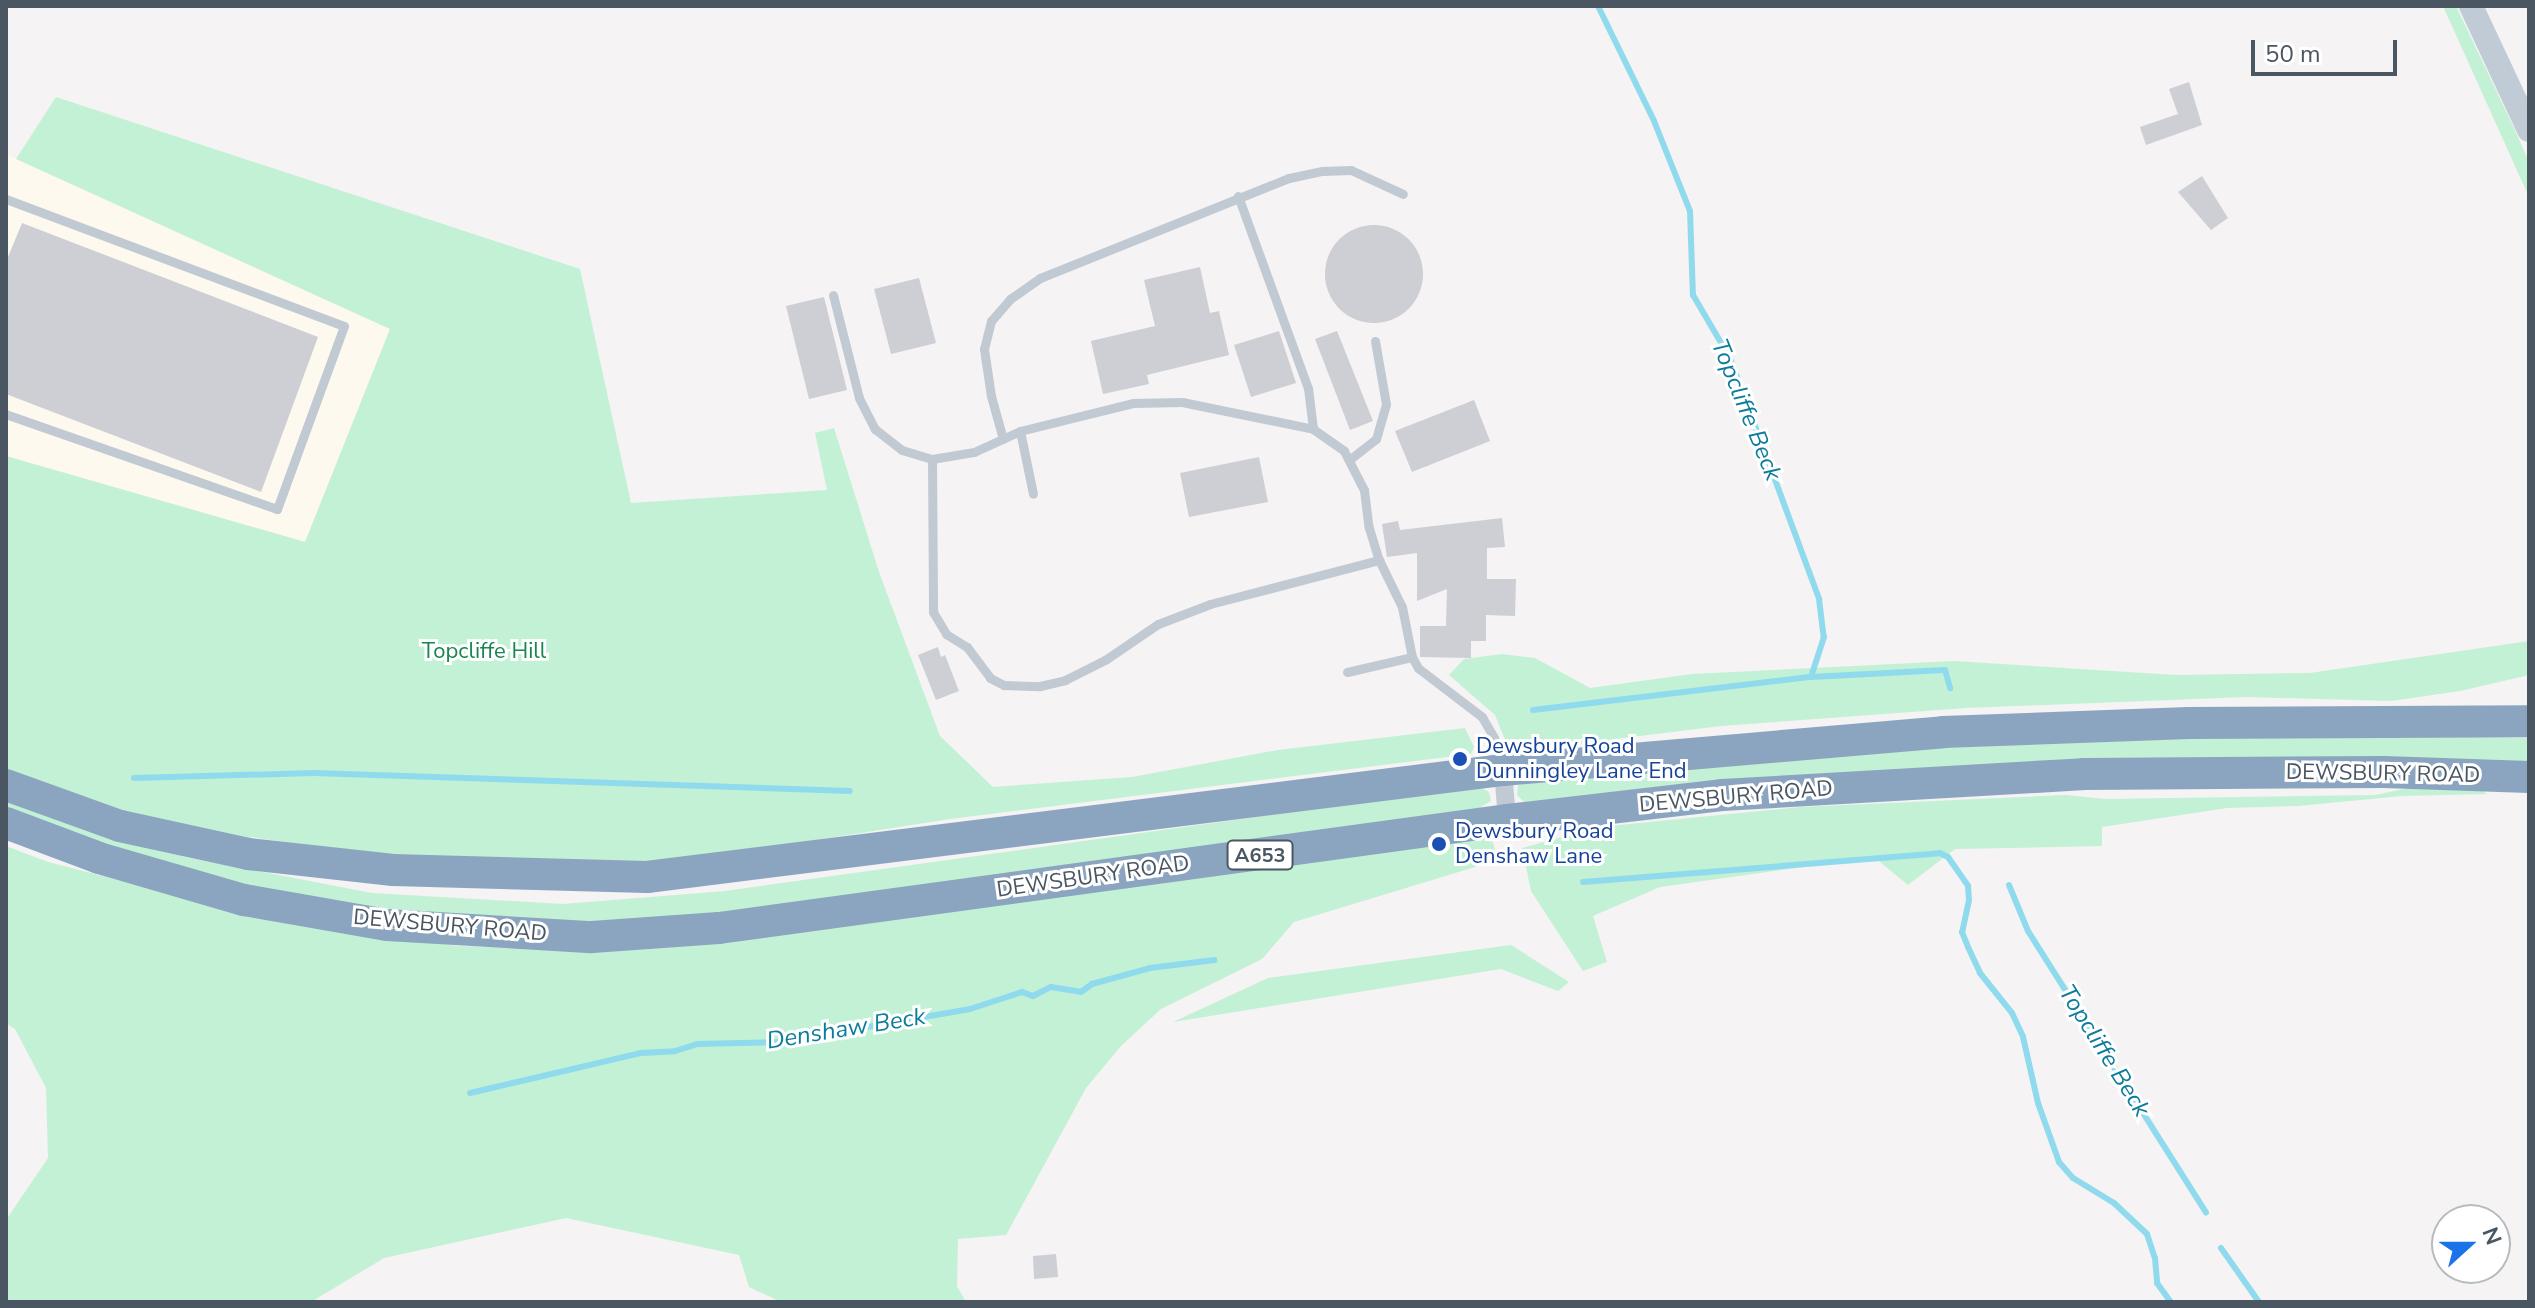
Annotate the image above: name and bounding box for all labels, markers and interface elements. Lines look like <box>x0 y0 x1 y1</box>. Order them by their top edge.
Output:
scale bar <box>2255 24 2401 74</box>
text: 50 m <box>2265 38 2321 70</box>
water label: Topcliffe Beck <box>1705 335 1787 485</box>
park label: Topcliffe Hill <box>422 639 546 665</box>
place label: Dewsbury Road Dunningley Lane End <box>1476 733 1687 784</box>
marker: Dewsbury Road Dunningley Lane End <box>1451 750 1469 768</box>
street label: DEWSBURY ROAD <box>2286 759 2480 789</box>
street label: DEWSBURY ROAD <box>1638 775 1834 819</box>
place label: Dewsbury Road Denshaw Lane <box>1455 818 1614 870</box>
marker: Dewsbury Road Denshaw Lane <box>1430 835 1448 853</box>
road number: A653 <box>1226 839 1294 871</box>
street label: DEWSBURY ROAD <box>995 850 1191 904</box>
street label: DEWSBURY ROAD <box>352 904 548 948</box>
water label: Topcliffe Beck <box>2052 980 2156 1122</box>
water label: Denshaw Beck <box>765 1002 927 1056</box>
north arrow <box>2431 1204 2511 1284</box>
text: N <box>2475 1223 2508 1249</box>

